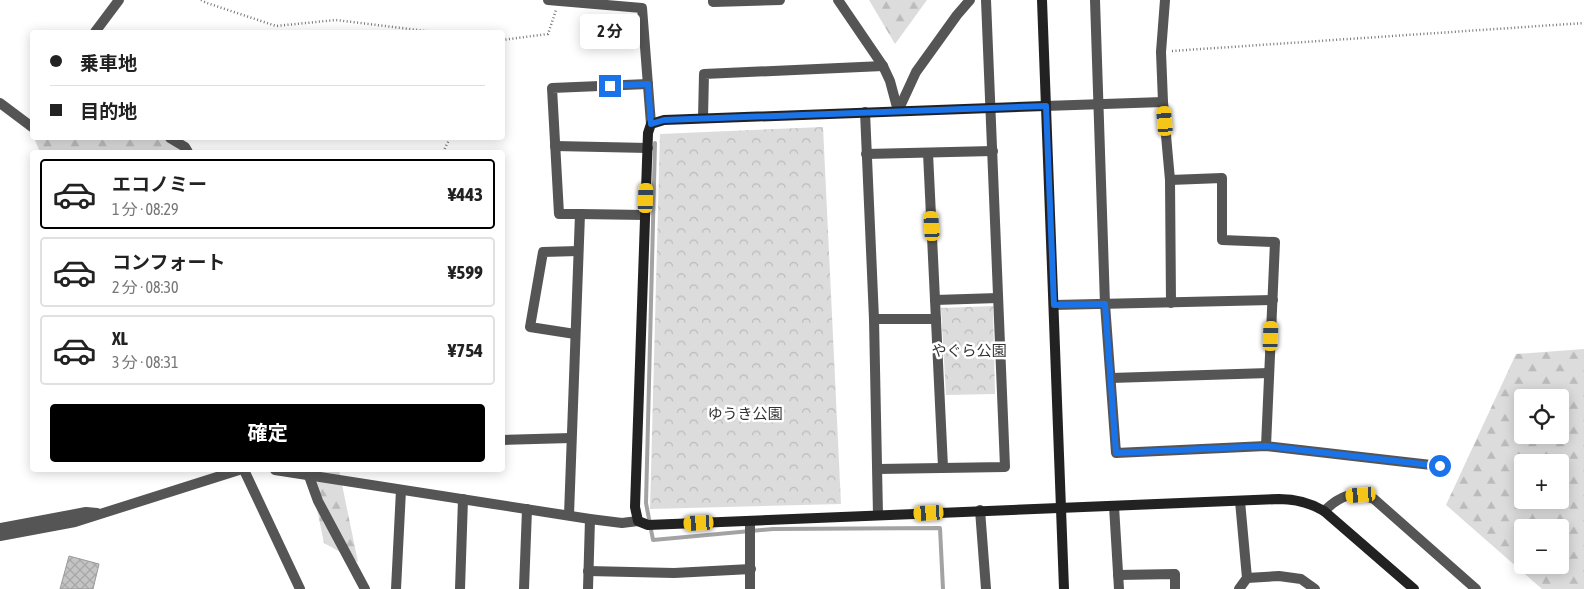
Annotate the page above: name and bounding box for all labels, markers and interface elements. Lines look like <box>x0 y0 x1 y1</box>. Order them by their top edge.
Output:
callout: 2 分 <box>580 13 640 48</box>
text: 2 分 <box>597 22 623 40</box>
text: 乗車地 <box>80 52 137 74</box>
route end <box>599 75 621 97</box>
text: 目的地 <box>80 100 137 122</box>
car <box>1156 105 1173 137</box>
icon: car <box>52 172 97 217</box>
text: エコノミー <box>112 173 207 195</box>
text: ¥443 <box>448 183 483 205</box>
car <box>637 183 654 213</box>
text: 1 分 · 08:29 <box>112 200 178 218</box>
car <box>923 211 940 241</box>
icon: car <box>52 250 97 295</box>
text: コンフォート <box>112 251 225 273</box>
text: ¥599 <box>448 261 483 283</box>
text: 2 分 · 08:30 <box>112 278 178 296</box>
car <box>1262 321 1279 351</box>
text: XL <box>112 327 128 349</box>
icon: car <box>52 328 97 373</box>
text: ¥754 <box>448 339 483 361</box>
park label: やぐら公園 <box>931 342 1007 359</box>
text: 3 分 · 08:31 <box>112 353 178 371</box>
map controls <box>1514 389 1569 574</box>
button: locate <box>1514 389 1569 444</box>
button: 確定 <box>50 404 485 462</box>
park label: ゆうき公園 <box>707 405 783 422</box>
button: + <box>1514 454 1569 509</box>
route start <box>1429 455 1451 477</box>
car <box>1345 486 1376 504</box>
car <box>913 505 944 521</box>
car <box>683 515 714 531</box>
button: − <box>1514 519 1569 574</box>

